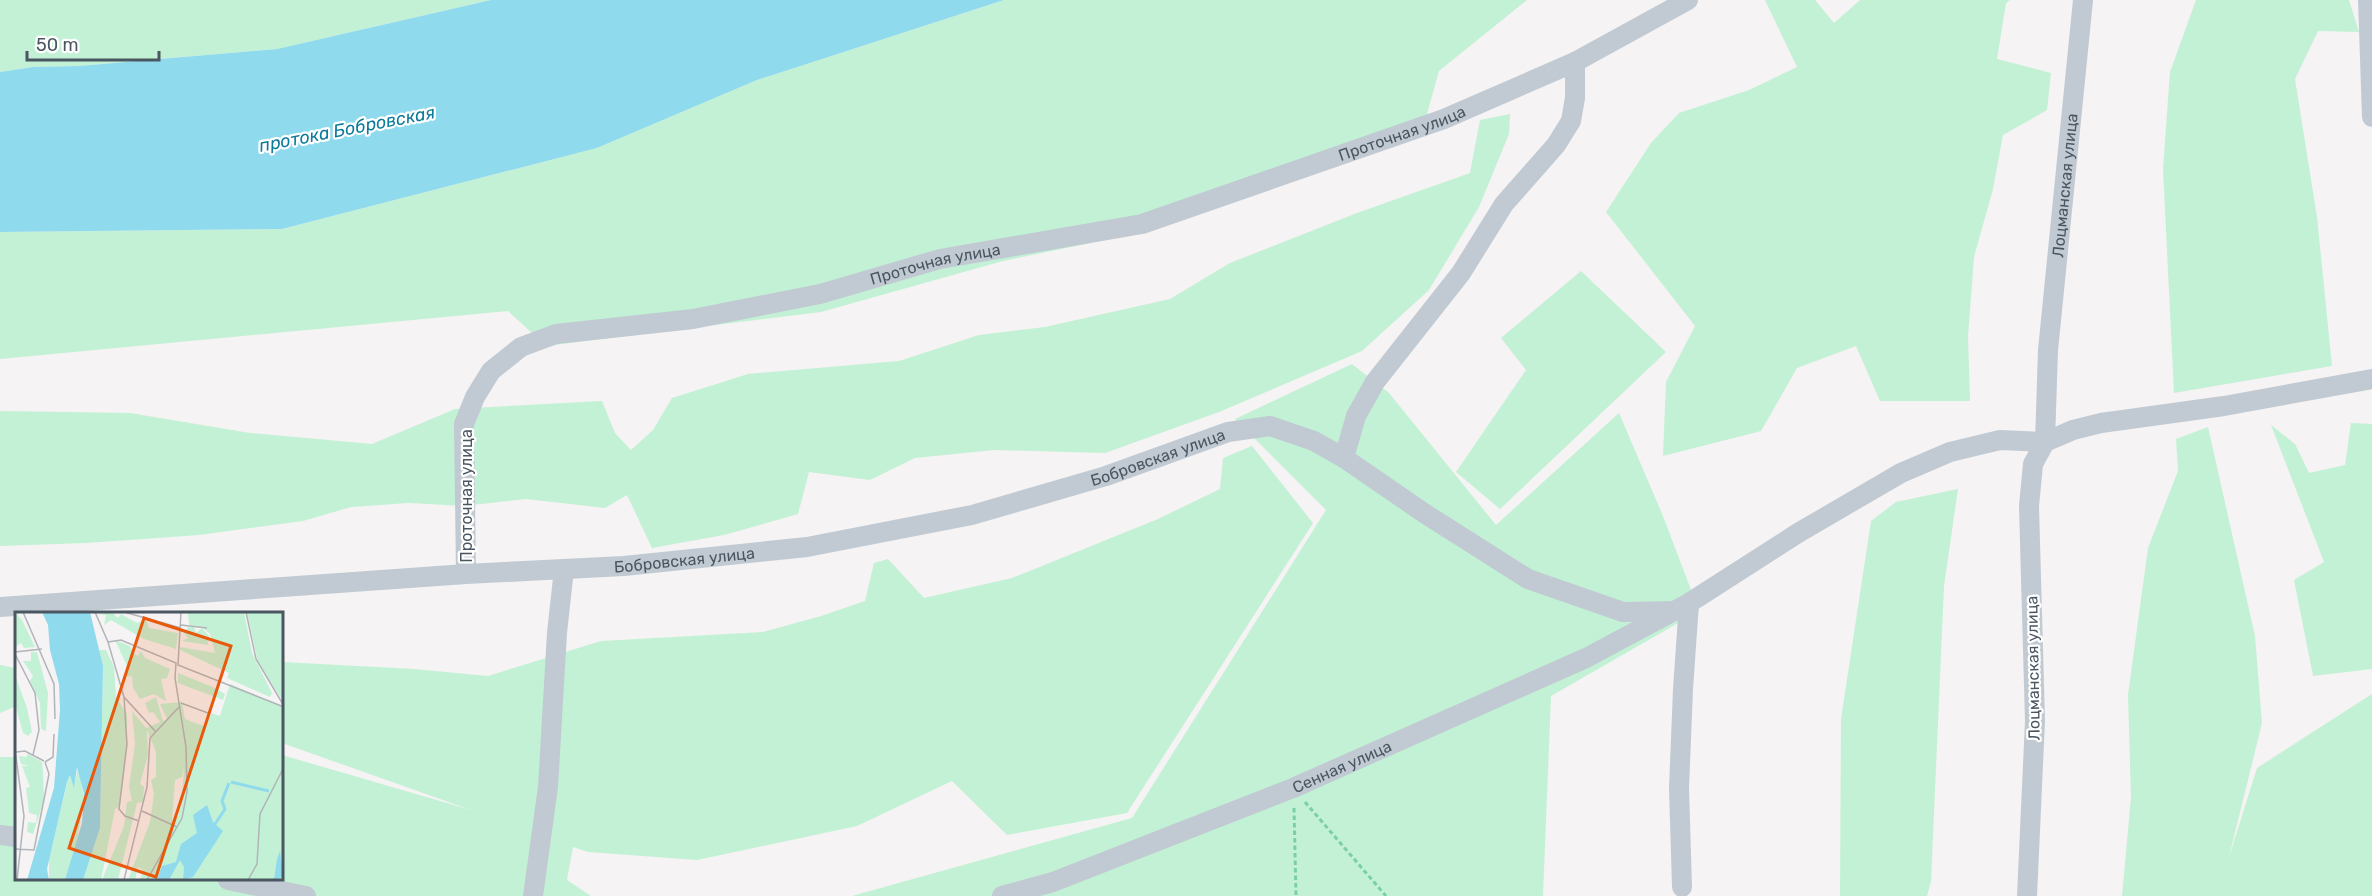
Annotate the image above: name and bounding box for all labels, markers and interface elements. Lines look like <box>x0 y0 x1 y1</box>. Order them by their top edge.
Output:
scale bar <box>27 24 159 62</box>
text: 50 m <box>36 34 79 56</box>
water label: протока Бобровская <box>257 101 437 157</box>
street label: Проточная улица <box>1336 101 1468 165</box>
street label: Лоцманская улица <box>2048 112 2081 258</box>
street label: Проточная улица <box>868 239 1002 288</box>
street label: Бобровская улица <box>1088 424 1227 490</box>
street label: Проточная улица <box>457 429 476 563</box>
street label: Бобровская улица <box>613 543 756 576</box>
street label: Лоцманская улица <box>2022 595 2044 741</box>
inset map <box>15 612 284 881</box>
street label: Сенная улица <box>1289 736 1394 797</box>

